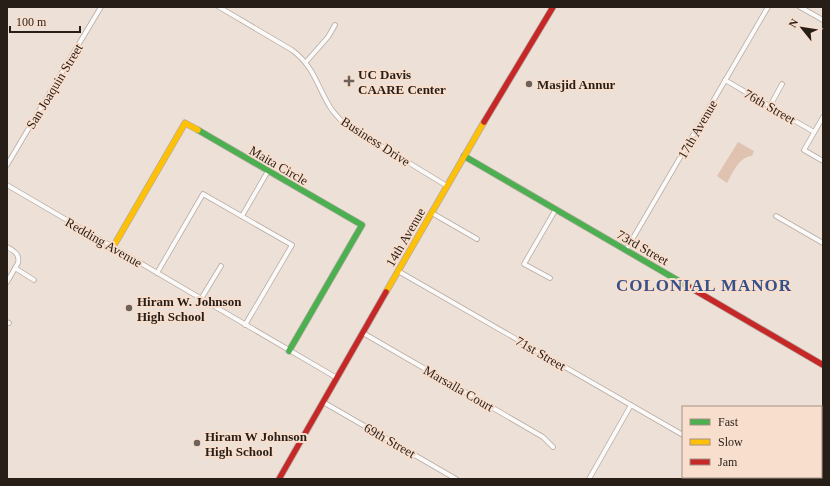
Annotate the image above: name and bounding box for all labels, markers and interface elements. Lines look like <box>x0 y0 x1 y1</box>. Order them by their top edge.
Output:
scale bar <box>10 8 80 34</box>
north arrow <box>782 8 822 48</box>
text: 100 m <box>16 15 47 29</box>
text: N <box>786 17 801 29</box>
street label: San Joaquin Street <box>23 41 86 132</box>
place label: UC Davis CAARE Center <box>358 67 446 97</box>
marker: UC Davis CAARE Center <box>343 75 355 87</box>
place label: Masjid Annur <box>537 77 616 92</box>
marker: Masjid Annur <box>524 79 534 89</box>
street label: 76th Street <box>741 86 798 127</box>
street label: 17th Avenue <box>675 97 720 161</box>
street label: Business Drive <box>338 114 413 169</box>
street label: Maita Circle <box>247 143 311 188</box>
street label: 14th Avenue <box>383 205 428 269</box>
street label: Redding Avenue <box>63 214 145 271</box>
street label: 73rd Street <box>614 227 672 268</box>
district label: COLONIAL MANOR <box>616 276 792 295</box>
place label: Hiram W. Johnson High School <box>137 294 242 324</box>
marker: Hiram W. Johnson High School <box>124 303 134 313</box>
street label: 71st Street <box>513 333 569 374</box>
street label: Marsalla Court <box>421 362 497 415</box>
legend <box>682 406 822 478</box>
text: Fast <box>718 415 739 429</box>
street label: 69th Street <box>361 420 418 461</box>
place label: Hiram W Johnson High School <box>205 429 308 459</box>
text: Slow <box>718 435 743 449</box>
marker: Hiram W Johnson High School <box>192 438 202 448</box>
text: Jam <box>718 455 738 469</box>

